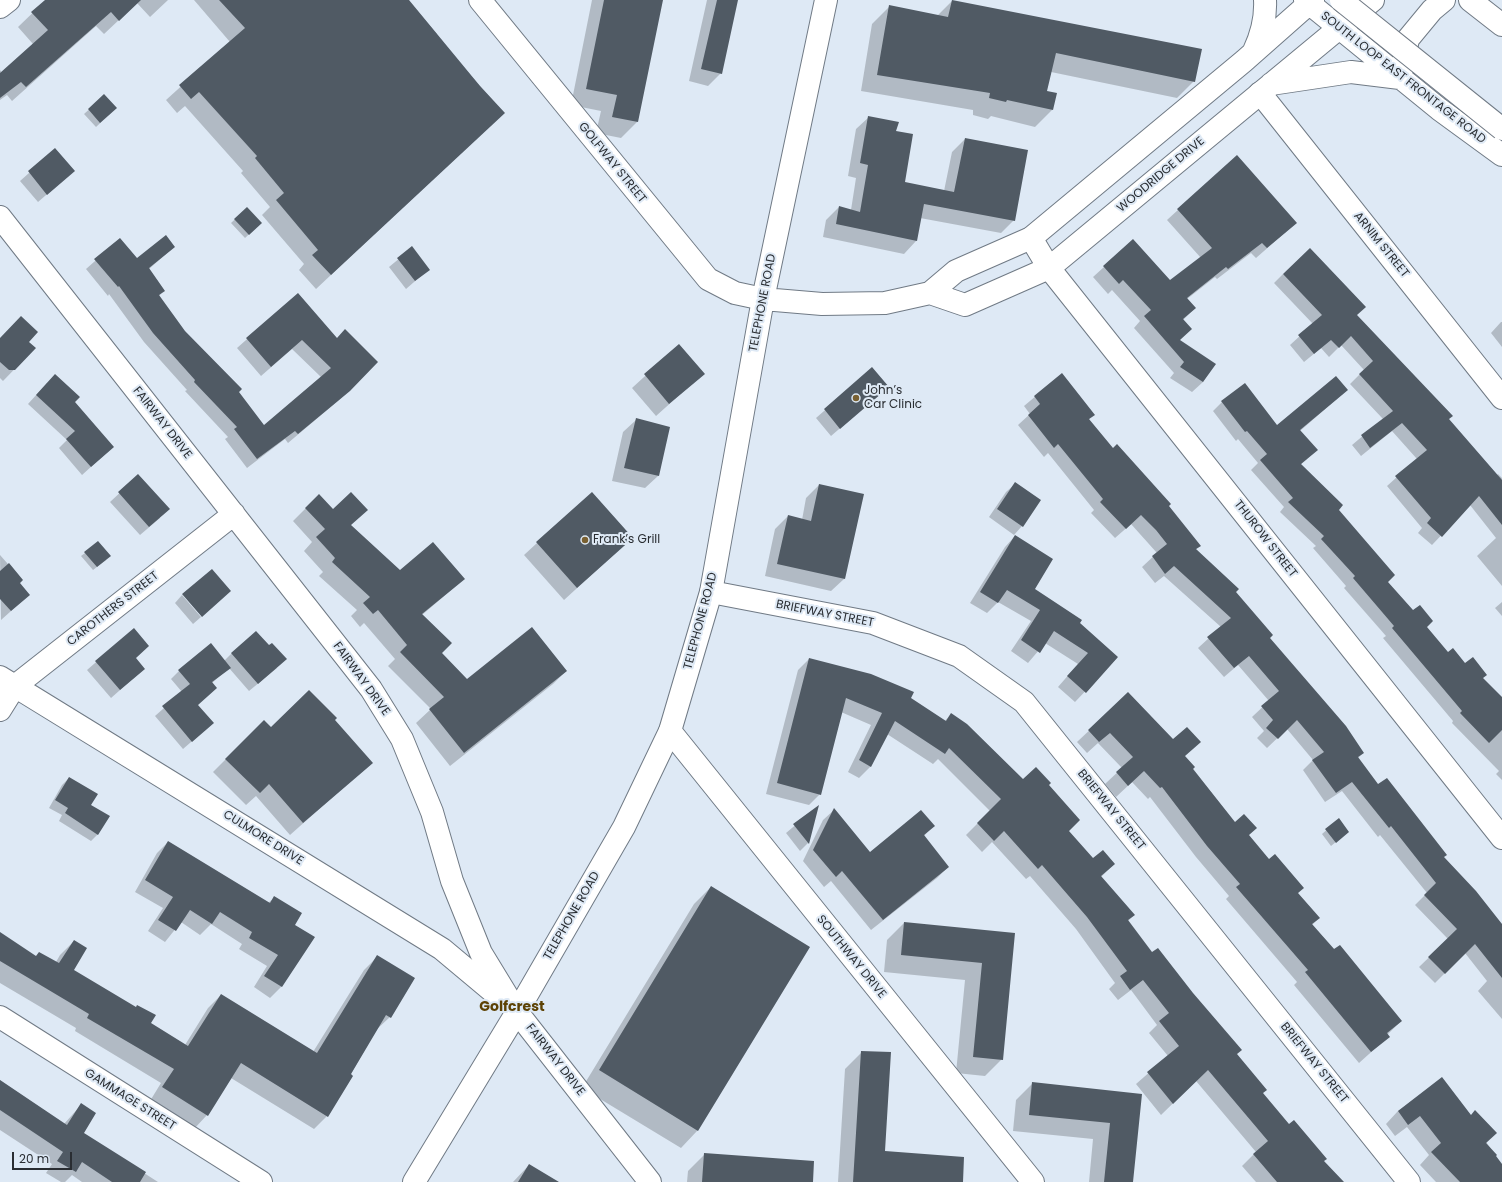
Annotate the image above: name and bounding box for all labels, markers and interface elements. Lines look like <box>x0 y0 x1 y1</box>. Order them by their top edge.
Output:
street label: SOUTH LOOP EAST FRONTAGE ROAD <box>1318 9 1488 147</box>
street label: GOLFWAY STREET <box>575 120 649 206</box>
street label: WOODRIDGE DRIVE <box>1114 134 1208 216</box>
street label: ARNIM STREET <box>1350 209 1412 281</box>
street label: TELEPHONE ROAD <box>746 253 780 353</box>
street label: FAIRWAY DRIVE <box>129 384 195 462</box>
place label: John’s Car Clinic <box>864 384 922 412</box>
marker: John’s Car Clinic <box>851 393 861 403</box>
street label: THUROW STREET <box>1230 497 1300 581</box>
place label: Frank’s Grill <box>593 533 660 547</box>
marker: Frank’s Grill <box>580 535 590 545</box>
street label: CAROTHERS STREET <box>64 569 162 649</box>
street label: TELEPHONE ROAD <box>681 571 721 671</box>
street label: BRIEFWAY STREET <box>775 597 875 631</box>
street label: FAIRWAY DRIVE <box>329 639 393 719</box>
street label: BRIEFWAY STREET <box>1074 767 1148 853</box>
street label: CULMORE DRIVE <box>220 808 306 868</box>
street label: TELEPHONE ROAD <box>541 869 603 963</box>
street label: SOUTHWAY DRIVE <box>813 913 889 1001</box>
district label: Golfcrest <box>479 999 545 1015</box>
street label: BRIEFWAY STREET <box>1277 1020 1351 1106</box>
street label: FAIRWAY DRIVE <box>522 1021 588 1099</box>
street label: GAMMAGE STREET <box>82 1066 178 1134</box>
scale bar <box>14 1144 74 1170</box>
text: 20 m <box>19 1150 49 1167</box>

